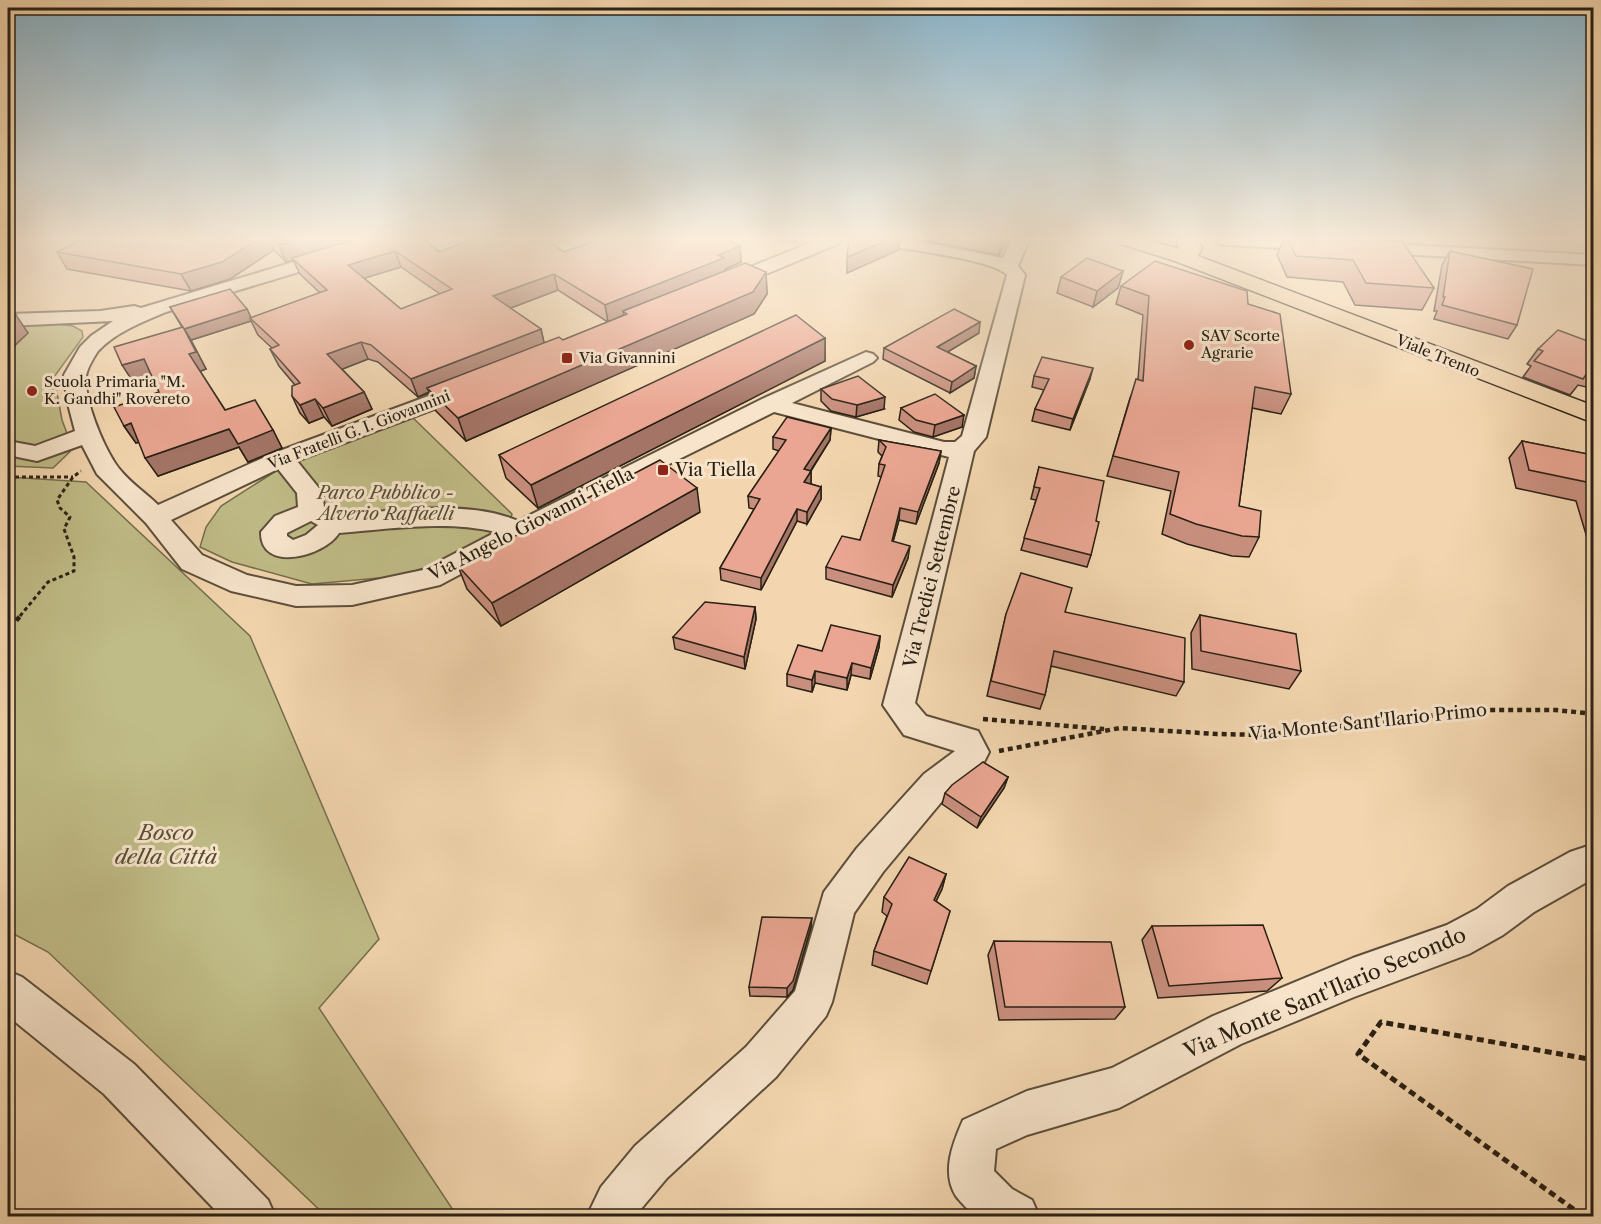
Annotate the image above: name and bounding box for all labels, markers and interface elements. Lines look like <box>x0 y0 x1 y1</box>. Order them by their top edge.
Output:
place label: SAV Scorte Agrarie <box>1200 326 1280 362</box>
street label: Viale Trento <box>1393 330 1483 381</box>
marker: SAV Scorte Agrarie <box>1182 338 1196 352</box>
place label: Via Givannini <box>578 348 676 367</box>
marker: Via Givannini <box>560 351 574 365</box>
place label: Scuola Primaria "M. K. Gandhi" Rovereto <box>44 372 190 408</box>
marker: Scuola Primaria "M. K. Gandhi" Rovereto <box>25 384 39 398</box>
street label: Via Fratelli G. I. Giovannini <box>264 386 453 473</box>
place label: Via Tiella <box>674 459 757 481</box>
street label: Via Angelo Giovanni Tiella <box>424 462 638 586</box>
marker: Via Tiella <box>656 463 670 477</box>
park label: Parco Pubblico - Alverio Raffaelli <box>315 482 455 525</box>
street label: Via Tredici Settembre <box>898 484 965 671</box>
street label: Via Monte Sant'Ilario Primo <box>1247 699 1488 746</box>
park label: Bosco della Città <box>115 820 218 869</box>
street label: Via Monte Sant'Ilario Secondo <box>1179 922 1470 1064</box>

